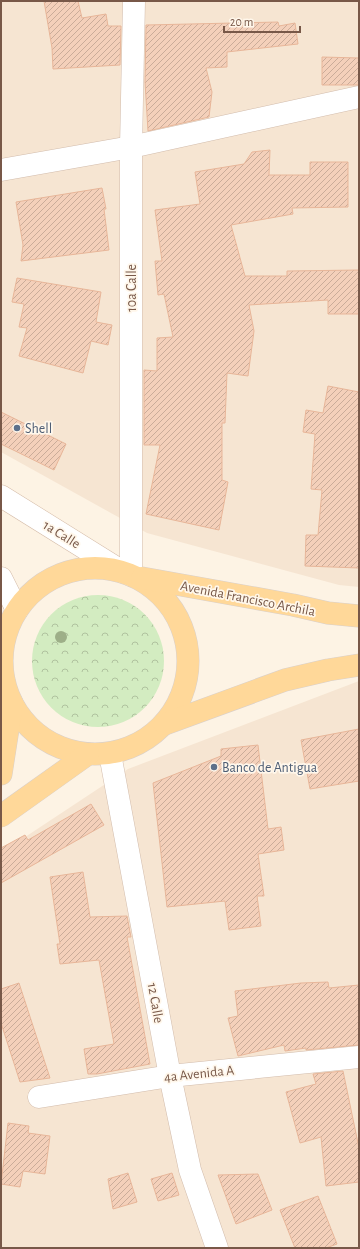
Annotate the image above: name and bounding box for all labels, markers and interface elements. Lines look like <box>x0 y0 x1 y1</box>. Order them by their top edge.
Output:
scale bar <box>224 8 300 34</box>
text: 20 m <box>230 16 253 28</box>
street label: 10a Calle <box>125 264 139 312</box>
place label: Shell <box>25 422 52 436</box>
marker: Shell <box>12 423 22 433</box>
street label: 1a Calle <box>40 518 82 552</box>
street label: Avenida Francisco Archila <box>179 579 317 619</box>
place label: Banco de Antigua <box>222 761 318 775</box>
marker: Banco de Antigua <box>209 762 219 772</box>
street label: 12 Calle <box>145 982 165 1024</box>
street label: 4a Avenida A <box>163 1063 235 1085</box>

